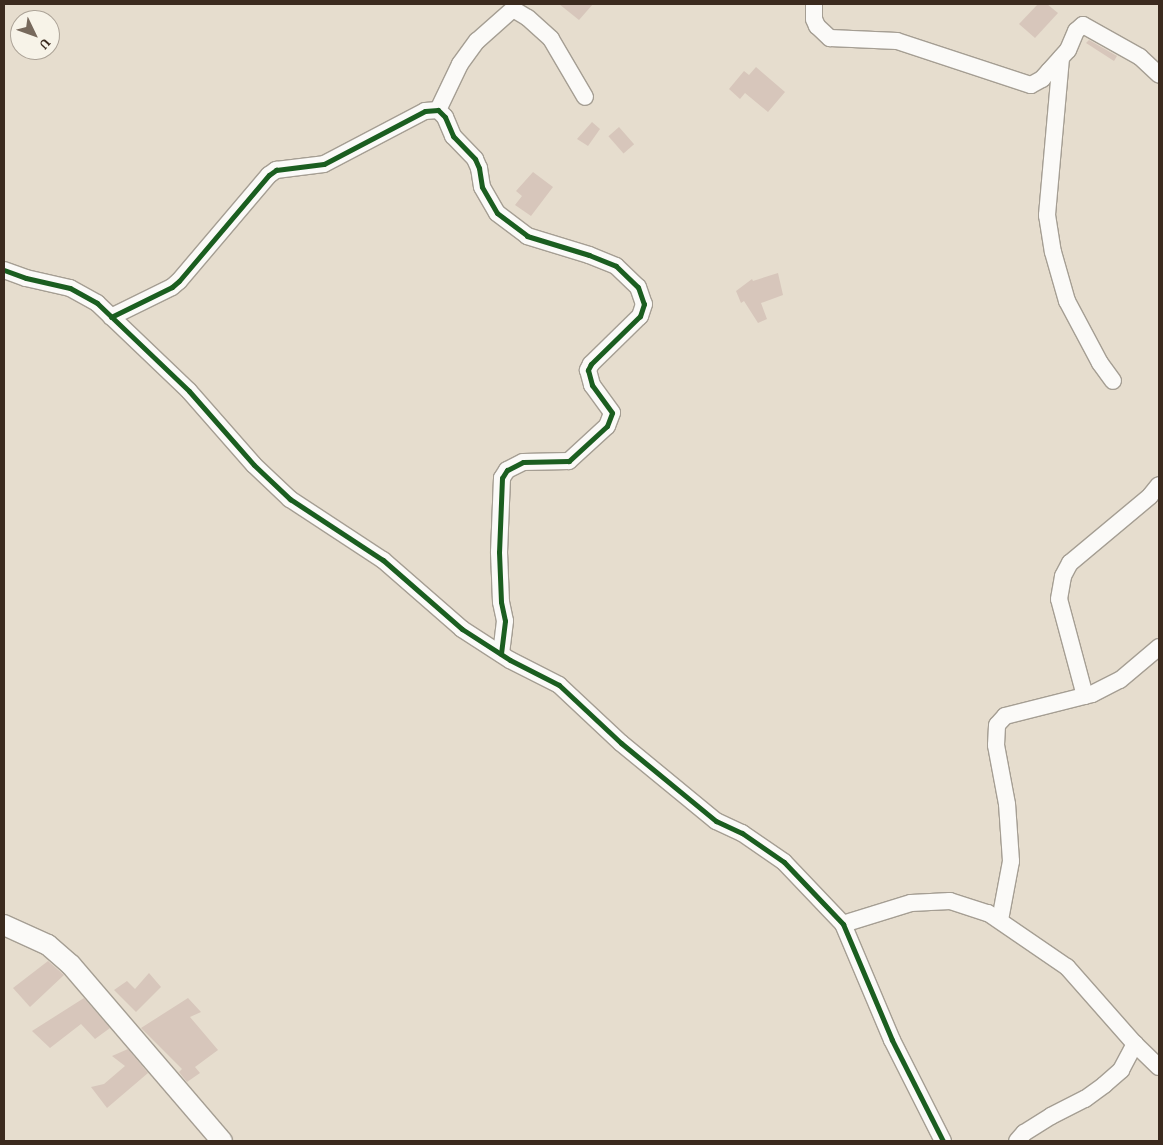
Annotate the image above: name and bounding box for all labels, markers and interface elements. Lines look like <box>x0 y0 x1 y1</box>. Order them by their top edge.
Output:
north arrow <box>10 10 60 60</box>
text: U <box>35 34 56 55</box>

